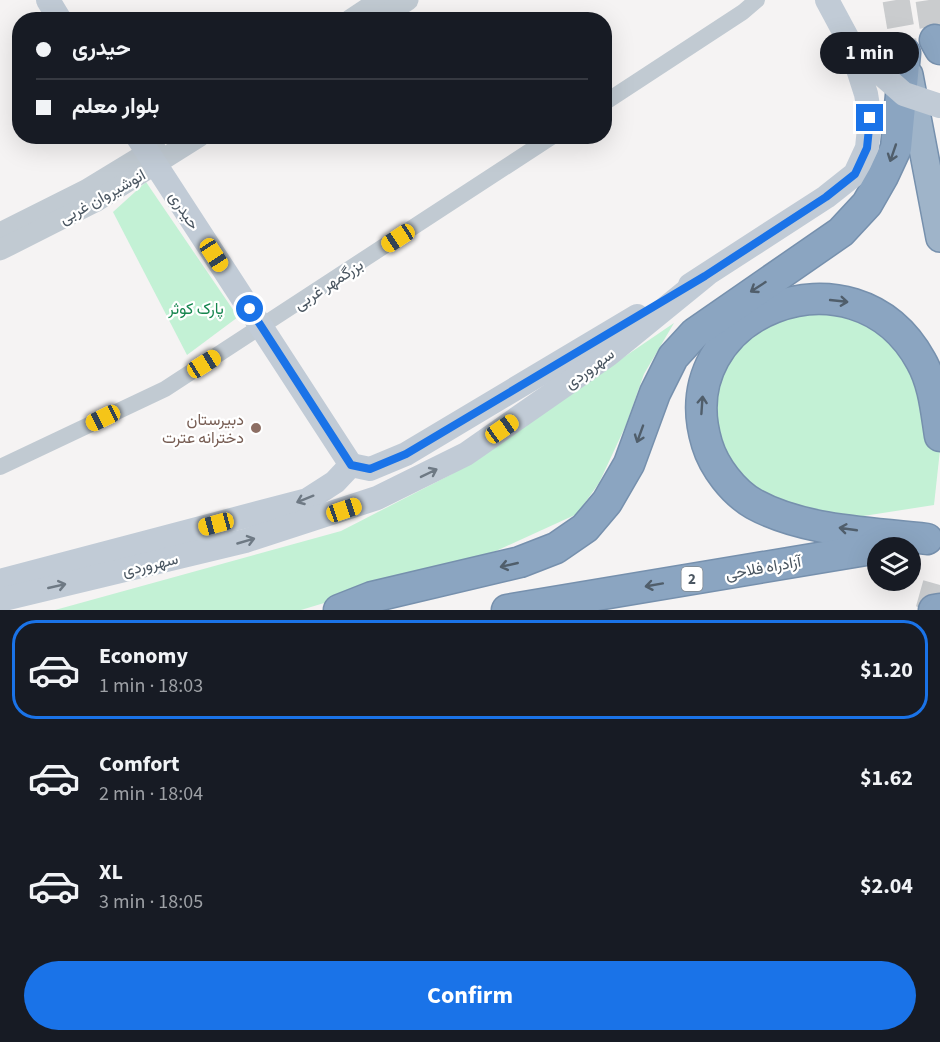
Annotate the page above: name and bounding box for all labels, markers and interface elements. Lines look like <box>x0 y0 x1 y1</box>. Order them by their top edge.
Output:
callout: 1 min <box>820 31 920 73</box>
text: حیدری <box>72 32 131 64</box>
text: 1 min <box>845 39 894 67</box>
text: بلوار معلم <box>72 90 159 122</box>
route end <box>856 104 883 131</box>
one-way arrow <box>886 143 897 162</box>
street label: انوشیروان غربی <box>55 164 150 230</box>
street label: حیدری <box>164 187 205 234</box>
car <box>378 221 418 255</box>
car <box>197 235 231 275</box>
street label: بزرگمهر غربی <box>289 254 368 316</box>
one-way arrow <box>751 281 767 293</box>
route start <box>236 295 263 322</box>
one-way arrow <box>829 296 848 307</box>
park label: پارک کوثر <box>167 298 224 320</box>
street label: سهروردی <box>560 343 619 394</box>
car <box>184 347 224 381</box>
one-way arrow <box>697 395 708 415</box>
car <box>83 402 123 434</box>
place label: دبیرستان دخترانه عترت <box>162 409 244 449</box>
car <box>482 411 522 447</box>
marker: دبیرستان دخترانه عترت <box>249 421 263 435</box>
one-way arrow <box>633 424 644 443</box>
one-way arrow <box>420 467 438 479</box>
one-way arrow <box>296 494 315 505</box>
car <box>324 496 364 524</box>
car <box>196 511 236 537</box>
one-way arrow <box>839 523 859 534</box>
one-way arrow <box>237 534 256 546</box>
map controls <box>867 537 921 591</box>
button: layers <box>867 537 921 591</box>
street label: سهروردی <box>120 548 180 582</box>
street label: آزادراه فلاحی <box>724 550 804 585</box>
one-way arrow <box>500 559 519 571</box>
road number: 2 <box>682 567 702 591</box>
one-way arrow <box>47 580 66 592</box>
one-way arrow <box>645 580 664 591</box>
text: Economy <box>99 640 188 672</box>
icon: car <box>27 643 81 697</box>
text: $1.20 <box>860 654 913 686</box>
text: 1 min · 18:03 <box>99 672 203 700</box>
text: Comfort <box>99 748 180 780</box>
icon: car <box>27 751 81 805</box>
text: $1.62 <box>860 762 913 794</box>
text: 2 min · 18:04 <box>99 780 203 808</box>
text: XL <box>99 856 123 888</box>
icon: car <box>27 859 81 913</box>
text: $2.04 <box>860 870 913 902</box>
text: 3 min · 18:05 <box>99 888 203 916</box>
button: Confirm <box>24 961 916 1030</box>

